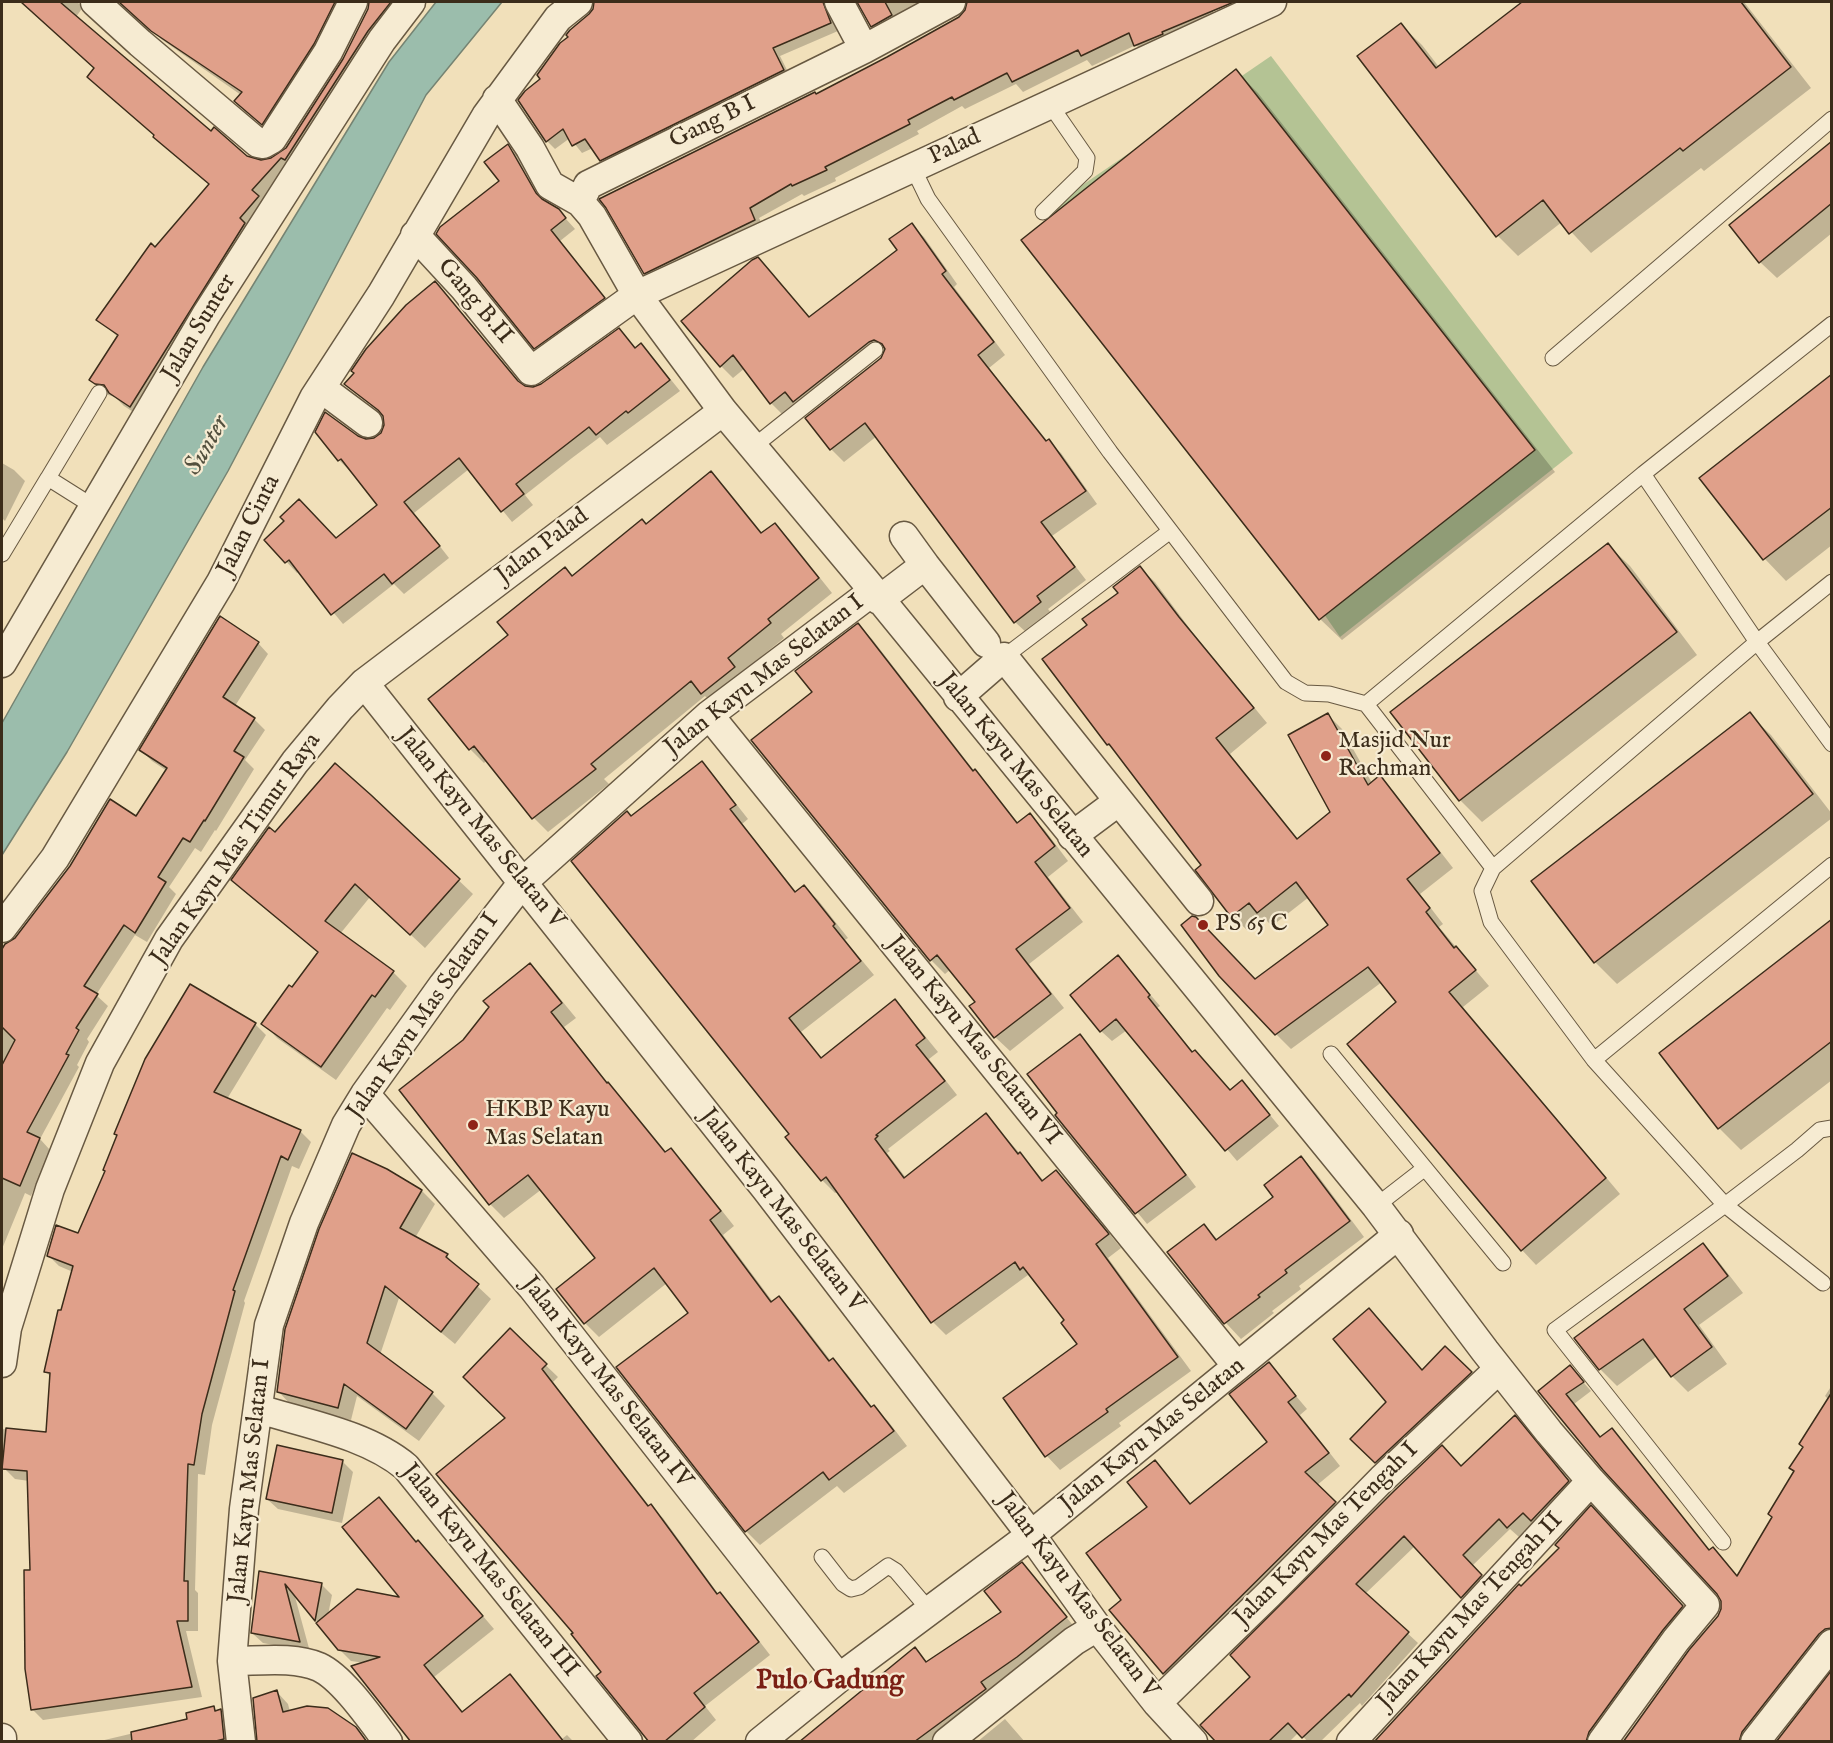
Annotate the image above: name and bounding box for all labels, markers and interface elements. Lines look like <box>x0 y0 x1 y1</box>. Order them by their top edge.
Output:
street label: Gang B I <box>665 90 761 156</box>
street label: Palad <box>925 124 985 172</box>
street label: Gang B.II <box>430 254 518 350</box>
street label: Jalan Sunter <box>157 269 243 387</box>
water label: Sunter <box>179 411 237 481</box>
street label: Jalan Cinta <box>212 471 288 581</box>
street label: Jalan Palad <box>491 503 595 591</box>
street label: Jalan Kayu Mas Selatan I <box>659 589 871 763</box>
street label: Jalan Kayu Mas Selatan <box>932 668 1098 864</box>
street label: Jalan Kayu Mas Selatan V <box>390 723 570 935</box>
street label: Jalan Kayu Mas Timur Raya <box>146 728 328 972</box>
place label: Masjid Nur Rachman <box>1338 728 1451 784</box>
marker: Masjid Nur Rachman <box>1319 749 1333 763</box>
street label: Jalan Kayu Mas Selatan I <box>342 908 506 1126</box>
place label: PS 65 C <box>1215 911 1288 939</box>
marker: PS 65 C <box>1196 918 1210 932</box>
street label: Jalan Kayu Mas Selatan VI <box>880 931 1066 1151</box>
place label: HKBP Kayu Mas Selatan <box>485 1097 610 1153</box>
street label: Jalan Kayu Mas Selatan V <box>692 1103 870 1319</box>
marker: HKBP Kayu Mas Selatan <box>466 1118 480 1132</box>
street label: Jalan Kayu Mas Selatan IV <box>514 1271 698 1495</box>
street label: Jalan Kayu Mas Selatan <box>1055 1353 1251 1519</box>
street label: Jalan Kayu Mas Selatan I <box>224 1358 278 1604</box>
street label: Jalan Kayu Mas Tengah I <box>1229 1437 1425 1633</box>
street label: Jalan Kayu Mas Selatan III <box>394 1459 584 1683</box>
street label: Jalan Kayu Mas Selatan V <box>990 1487 1164 1705</box>
street label: Jalan Kayu Mas Tengah II <box>1372 1507 1570 1717</box>
district label: Pulo Gadung <box>756 1666 904 1698</box>

